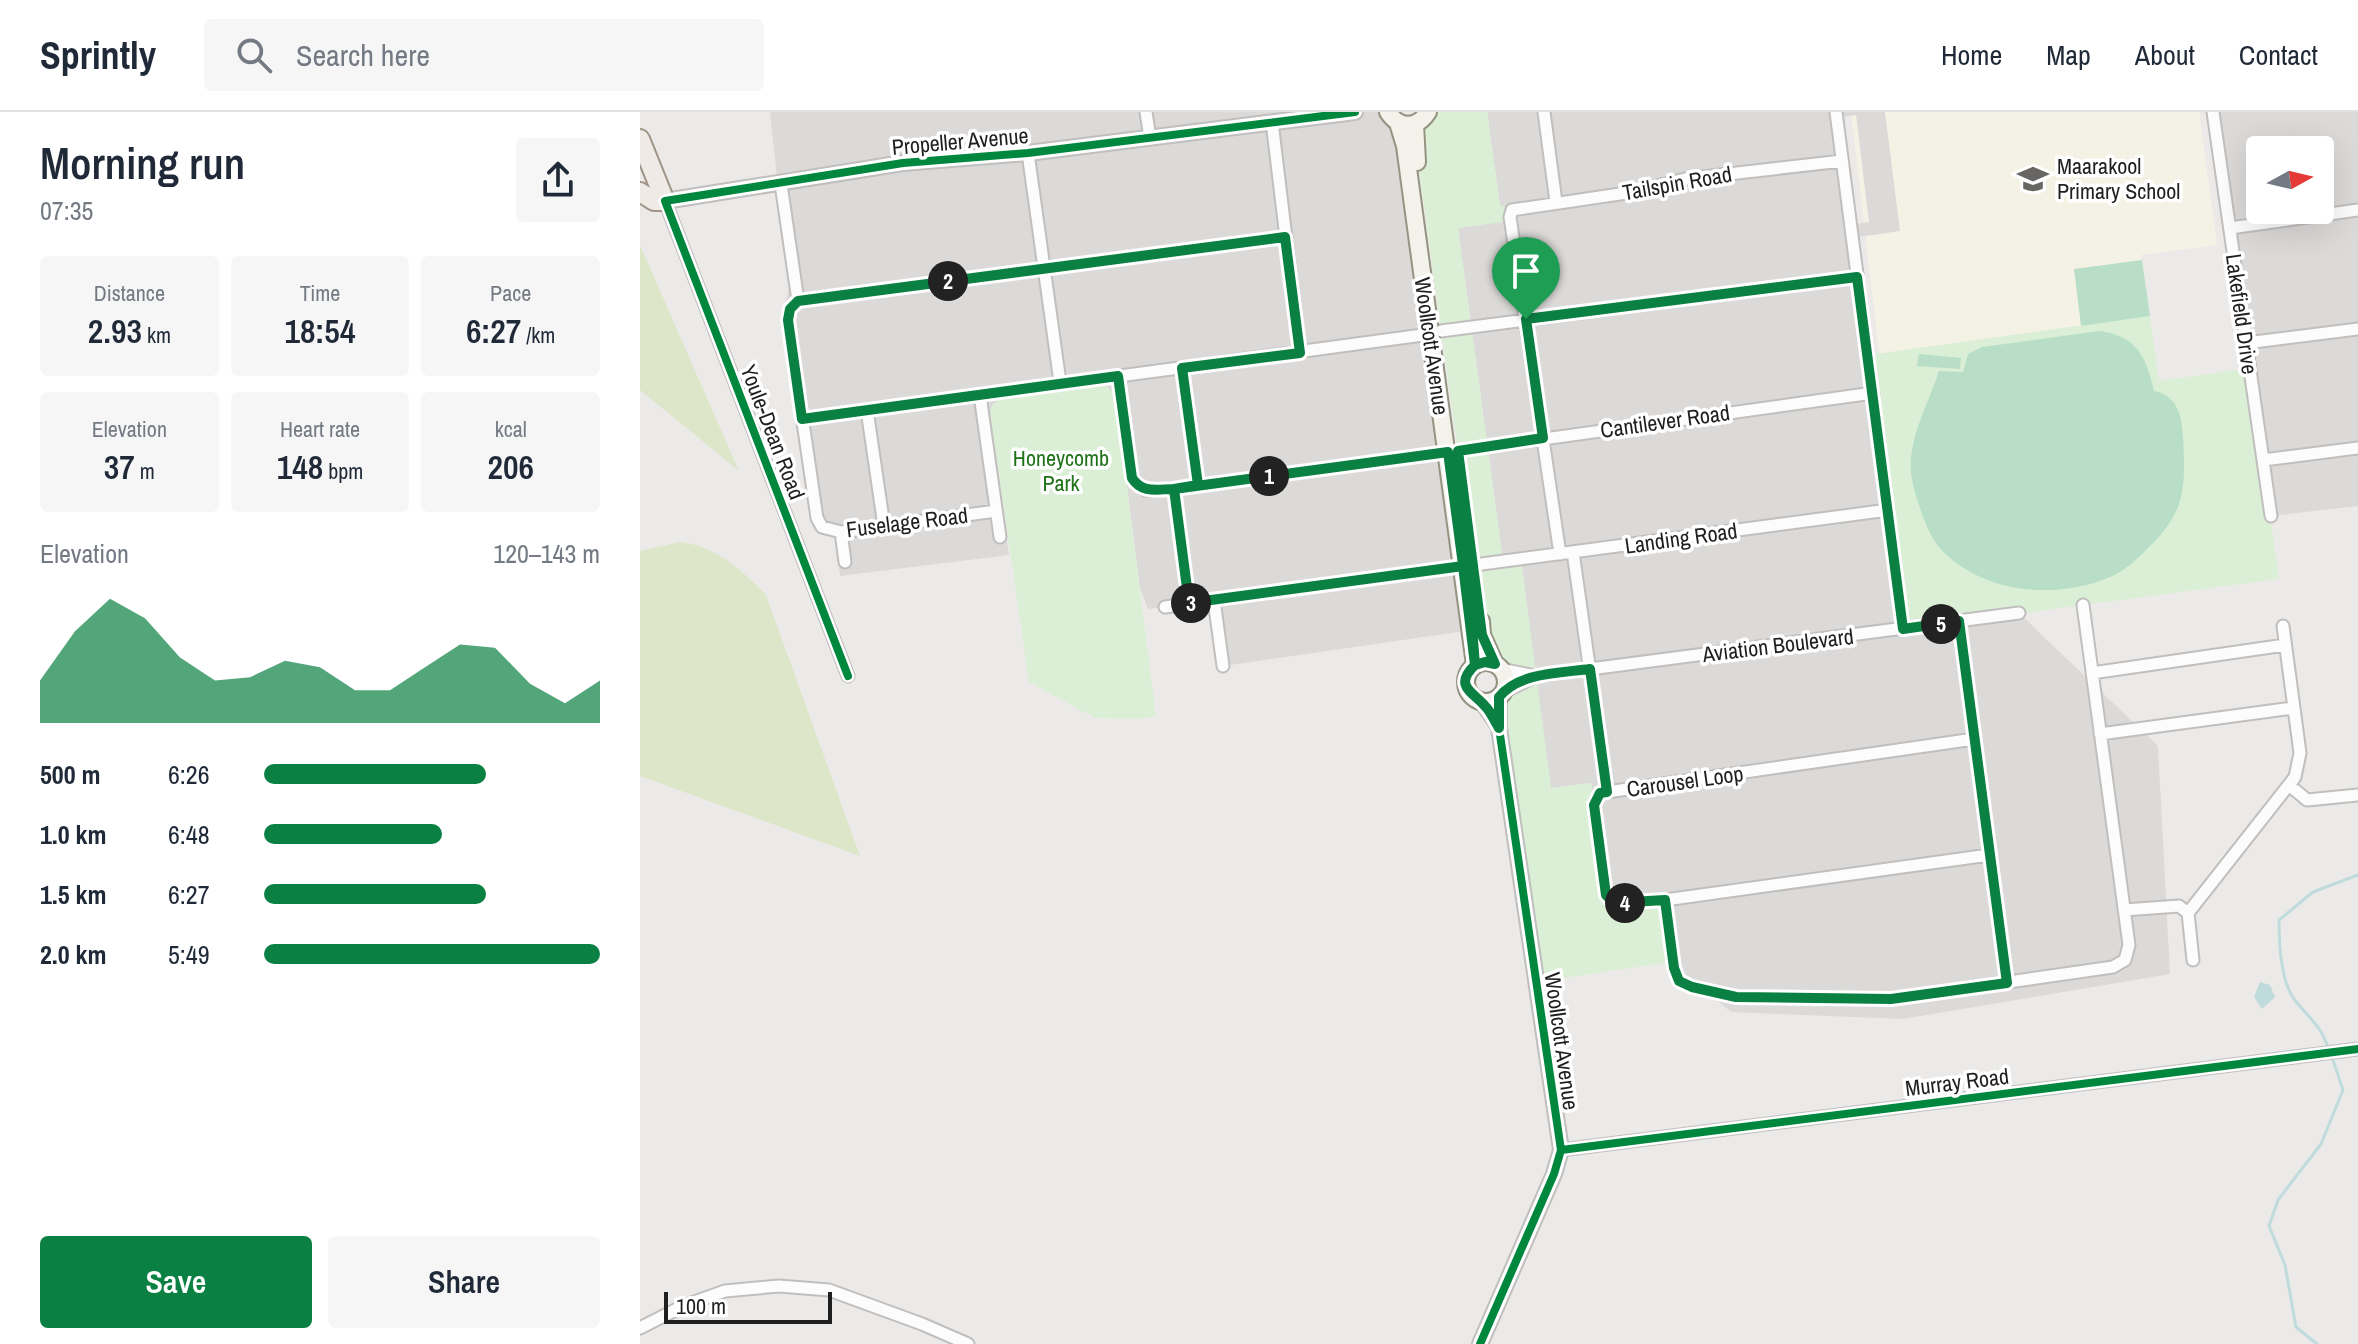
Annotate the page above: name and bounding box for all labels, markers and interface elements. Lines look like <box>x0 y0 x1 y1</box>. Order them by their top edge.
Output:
search box <box>204 19 764 91</box>
text: Sprintly <box>40 30 156 81</box>
icon: search <box>232 33 276 77</box>
text: Search here <box>296 35 430 75</box>
text: Home <box>1941 36 2002 74</box>
text: Map <box>2046 36 2091 74</box>
text: About <box>2135 36 2195 74</box>
text: Contact <box>2239 36 2318 74</box>
street label: Propeller Avenue <box>890 120 1030 162</box>
text: Morning run <box>40 133 245 193</box>
north arrow <box>2246 136 2334 224</box>
map controls <box>2246 136 2334 224</box>
button: share <box>516 138 600 222</box>
place label: Maarakool Primary School <box>2057 151 2180 206</box>
street label: Tailspin Road <box>1620 159 1734 207</box>
school or university icon: Maarakool Primary School <box>2016 162 2050 196</box>
text: 07:35 <box>40 193 93 228</box>
pin <box>1492 237 1560 319</box>
icon: arrive <box>1504 249 1548 293</box>
street label: Lakefield Drive <box>2219 252 2265 376</box>
pin: 2 <box>928 261 968 301</box>
text: 2 <box>943 266 953 296</box>
street label: Woollcott Avenue <box>1407 275 1457 417</box>
text: Distance <box>94 278 165 308</box>
text: Time <box>300 278 340 308</box>
text: Pace <box>490 278 531 308</box>
text: 2.93 <box>88 308 142 354</box>
text: 18:54 <box>285 308 355 354</box>
text: 6:27 <box>466 308 521 354</box>
text: km <box>142 320 171 350</box>
text: /km <box>521 320 555 350</box>
street label: Youle-Dean Road <box>734 360 812 504</box>
street label: Cantilever Road <box>1598 397 1732 445</box>
text: Elevation <box>92 414 167 444</box>
text: Heart rate <box>280 414 360 444</box>
text: kcal <box>495 414 527 444</box>
park label: Honeycomb Park <box>1013 443 1109 498</box>
text: 37 <box>104 444 135 490</box>
text: 148 <box>277 444 323 490</box>
text: 206 <box>487 444 534 490</box>
text: m <box>135 456 155 486</box>
text: bpm <box>323 456 363 486</box>
pin: 1 <box>1249 456 1289 496</box>
text: 1 <box>1264 461 1274 491</box>
street label: Fuselage Road <box>844 500 970 544</box>
street label: Landing Road <box>1623 515 1739 561</box>
text: Elevation <box>40 536 129 571</box>
text: 120–143 m <box>493 536 600 571</box>
pin: 3 <box>1171 583 1211 623</box>
text: 3 <box>1186 588 1196 618</box>
pin: 5 <box>1921 604 1961 644</box>
text: 5 <box>1936 609 1946 639</box>
street label: Aviation Boulevard <box>1700 621 1855 669</box>
text: 500 m <box>40 757 100 792</box>
text: 6:26 <box>168 757 210 792</box>
street label: Carousel Loop <box>1625 758 1745 804</box>
text: 1.0 km <box>40 817 106 852</box>
text: 6:48 <box>168 817 210 852</box>
text: 1.5 km <box>40 877 106 912</box>
text: 6:27 <box>168 877 210 912</box>
pin: 4 <box>1605 883 1645 923</box>
text: 4 <box>1620 888 1630 918</box>
text: 2.0 km <box>40 937 106 972</box>
text: 5:49 <box>168 937 210 972</box>
street label: Woollcott Avenue <box>1537 970 1587 1112</box>
street label: Murray Road <box>1903 1061 2011 1103</box>
button: Save <box>40 1236 312 1328</box>
button: Share <box>328 1236 600 1328</box>
scale bar <box>664 1288 832 1324</box>
text: 100 m <box>676 1291 726 1321</box>

